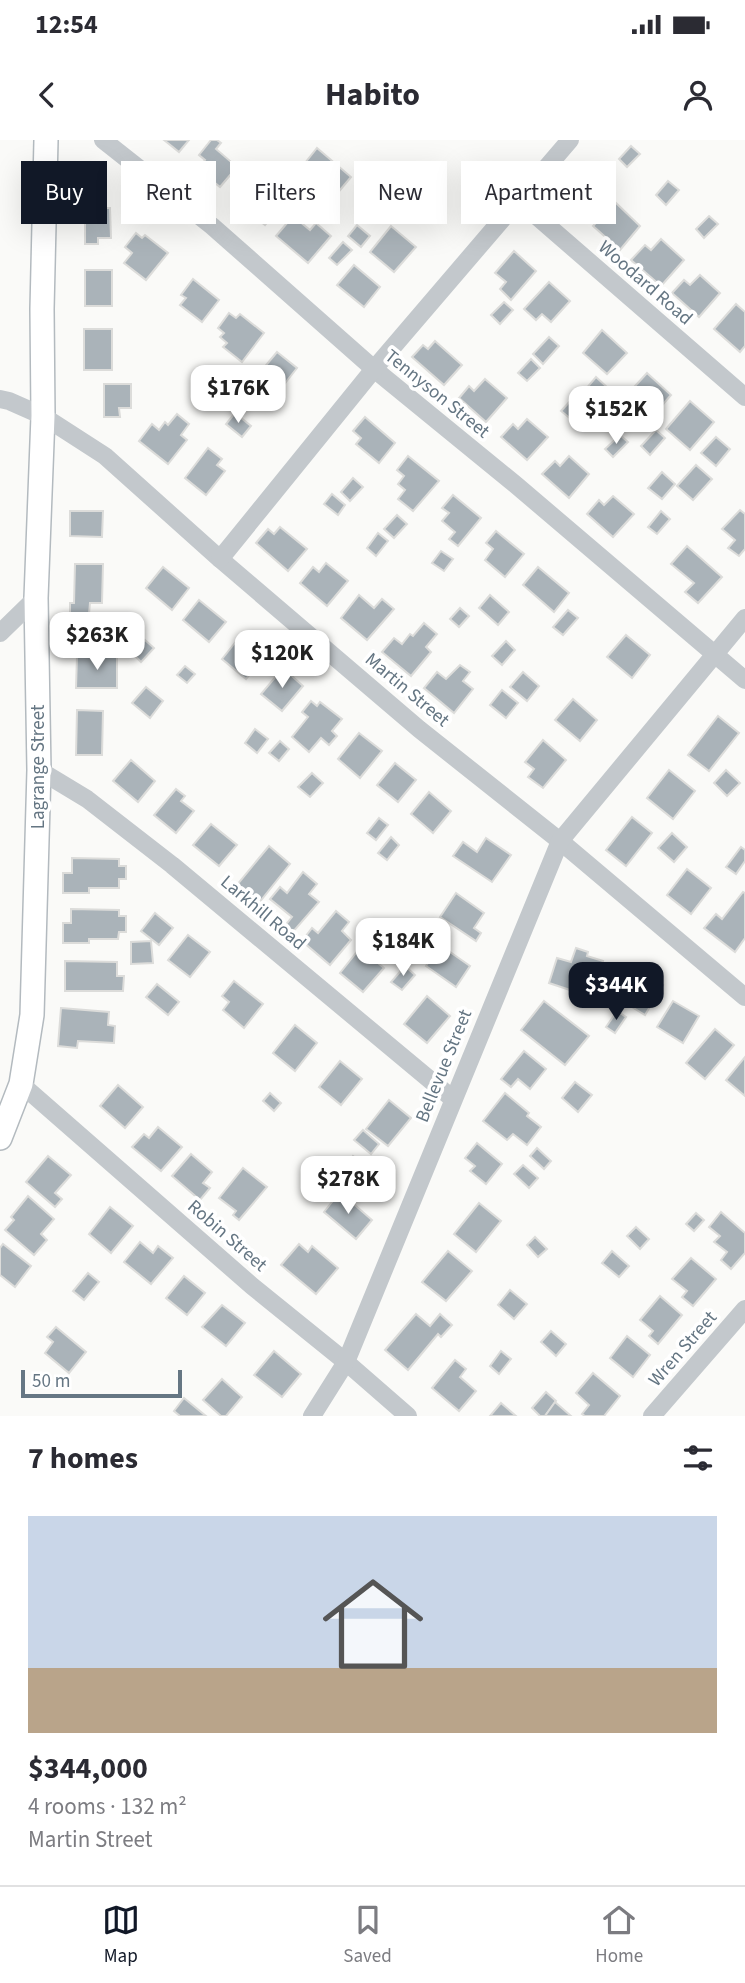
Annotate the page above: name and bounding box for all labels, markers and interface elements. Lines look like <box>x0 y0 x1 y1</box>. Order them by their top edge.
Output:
text: 12:54 <box>35 6 98 43</box>
text: Habito <box>325 72 420 118</box>
icon: back <box>28 76 66 114</box>
icon: person <box>679 76 717 114</box>
chip: Buy <box>21 161 107 224</box>
chip: Rent <box>121 161 216 224</box>
chip: Filters <box>230 161 340 224</box>
chip: New <box>354 161 447 224</box>
chip: Apartment <box>461 161 616 224</box>
street label: Woodard Road <box>592 234 698 332</box>
street label: Tennyson Street <box>379 343 496 445</box>
pin: $176K <box>189 366 287 425</box>
text: $176K <box>207 371 269 404</box>
pin: $152K <box>567 386 665 446</box>
text: $152K <box>585 392 647 425</box>
pin: $263K <box>48 612 146 672</box>
text: $263K <box>66 618 128 651</box>
pin: $120K <box>233 630 331 690</box>
text: $120K <box>251 636 313 669</box>
street label: Martin Street <box>359 647 456 734</box>
street label: Lagrange Street <box>25 704 52 829</box>
street label: Larkhill Road <box>214 869 312 957</box>
pin: $184K <box>354 918 452 978</box>
text: $184K <box>372 924 434 957</box>
pin: $344K <box>567 962 665 1022</box>
text: $344K <box>585 968 647 1001</box>
street label: Bellevue Street <box>409 1005 479 1127</box>
pin: $278K <box>299 1156 397 1216</box>
text: $278K <box>317 1162 379 1195</box>
street label: Robin Street <box>181 1194 273 1279</box>
street label: Wren Street <box>642 1305 724 1393</box>
scale bar <box>21 1367 182 1399</box>
text: 50 m <box>32 1368 70 1395</box>
text: 7 homes <box>28 1437 138 1480</box>
icon: filters <box>679 1439 717 1477</box>
icon: home <box>310 1561 436 1687</box>
text: $344,000 <box>28 1747 148 1790</box>
text: 4 rooms · 132 m² <box>28 1790 187 1823</box>
text: Martin Street <box>28 1823 153 1856</box>
tab: Map <box>102 1901 140 1970</box>
tab: Saved <box>343 1901 392 1970</box>
tab: Home <box>595 1901 643 1970</box>

